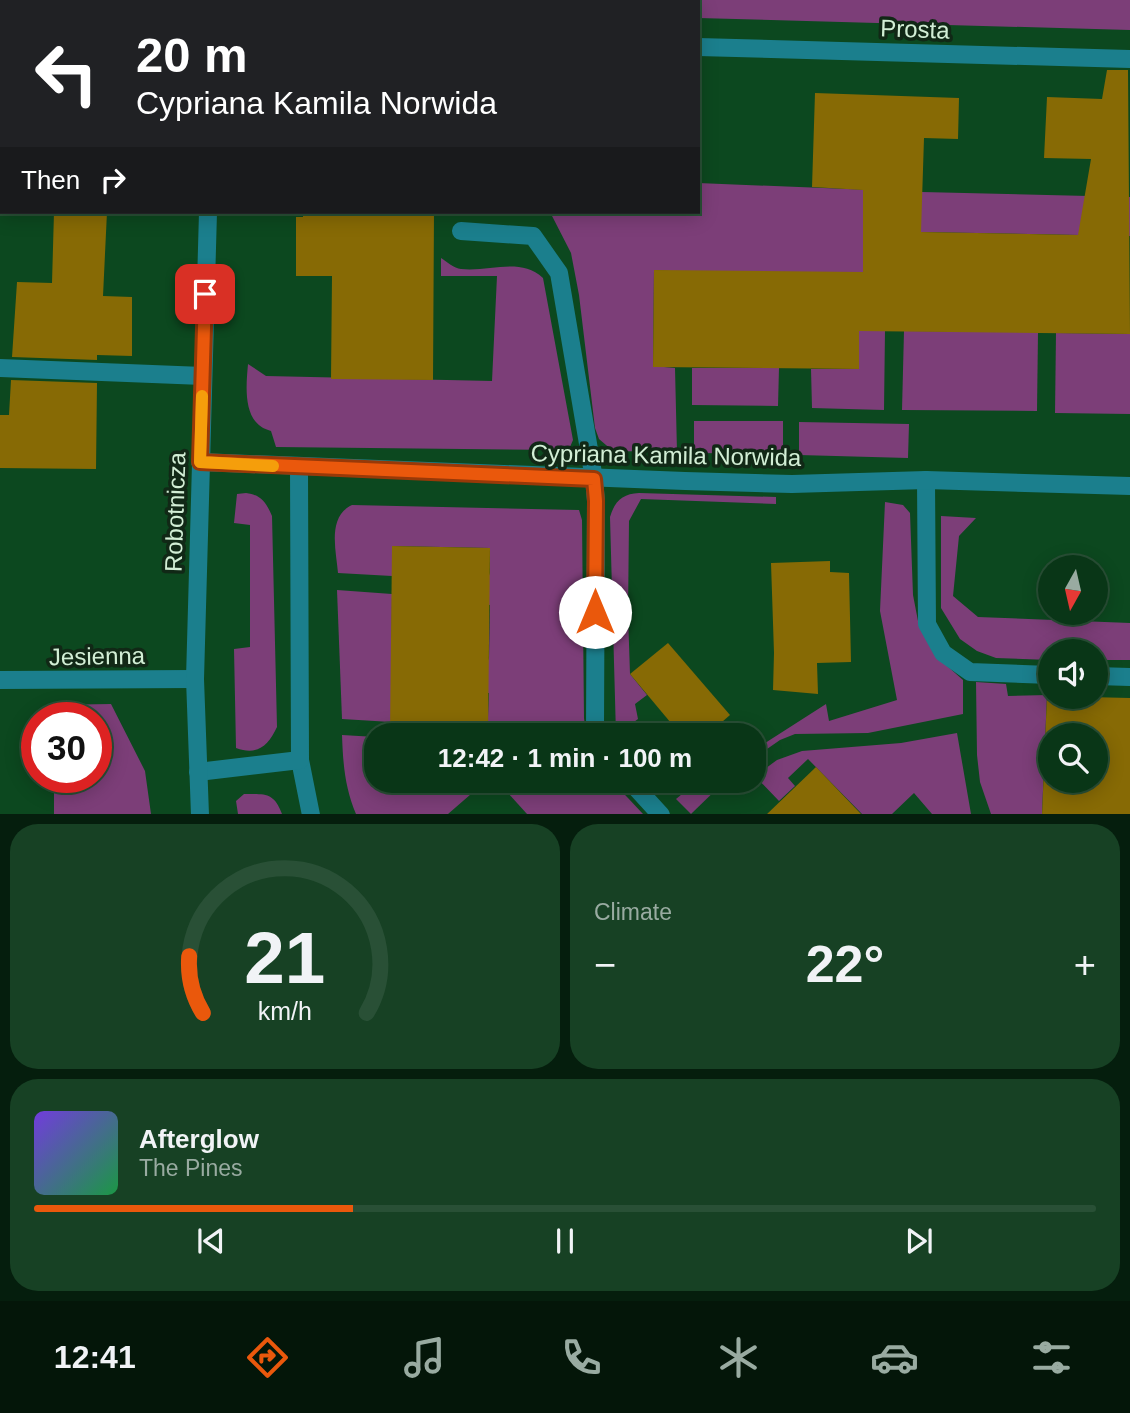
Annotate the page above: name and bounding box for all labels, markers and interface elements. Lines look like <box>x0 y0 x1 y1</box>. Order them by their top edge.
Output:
street label: Prosta <box>880 14 951 44</box>
icon: left <box>21 28 112 119</box>
text: 20 m <box>136 28 248 82</box>
text: Cypriana Kamila Norwida <box>136 85 497 121</box>
icon: right <box>94 161 132 199</box>
text: Then <box>21 165 80 195</box>
pin <box>175 264 235 324</box>
icon: arrive <box>186 275 224 313</box>
street label: Cypriana Kamila Norwida <box>530 439 802 471</box>
street label: Robotnicza <box>159 451 191 572</box>
north arrow <box>1038 555 1108 625</box>
map controls <box>1038 555 1108 793</box>
position arrow <box>558 575 632 649</box>
button: sound <box>1038 639 1108 709</box>
street label: Jesienna <box>49 642 146 670</box>
speed limit sign: 30 <box>21 702 112 793</box>
button: search <box>1038 723 1108 793</box>
text: 12:42 · 1 min · 100 m <box>438 743 692 773</box>
text: Climate <box>594 899 672 925</box>
text: 21 <box>245 917 325 998</box>
text: 22° <box>806 935 884 993</box>
text: − <box>594 944 616 986</box>
text: + <box>1074 944 1096 986</box>
text: km/h <box>258 996 312 1024</box>
text: Afterglow <box>139 1124 259 1154</box>
text: The Pines <box>139 1155 243 1181</box>
icon: previous <box>192 1222 230 1260</box>
icon: pause <box>546 1222 584 1260</box>
icon: next <box>900 1222 938 1260</box>
icon: directions <box>243 1333 292 1382</box>
icon: music <box>400 1333 449 1382</box>
icon: phone <box>557 1333 606 1382</box>
icon: climate <box>714 1333 763 1382</box>
icon: car <box>870 1333 919 1382</box>
icon: filters <box>1027 1333 1076 1382</box>
text: 12:41 <box>54 1339 136 1375</box>

